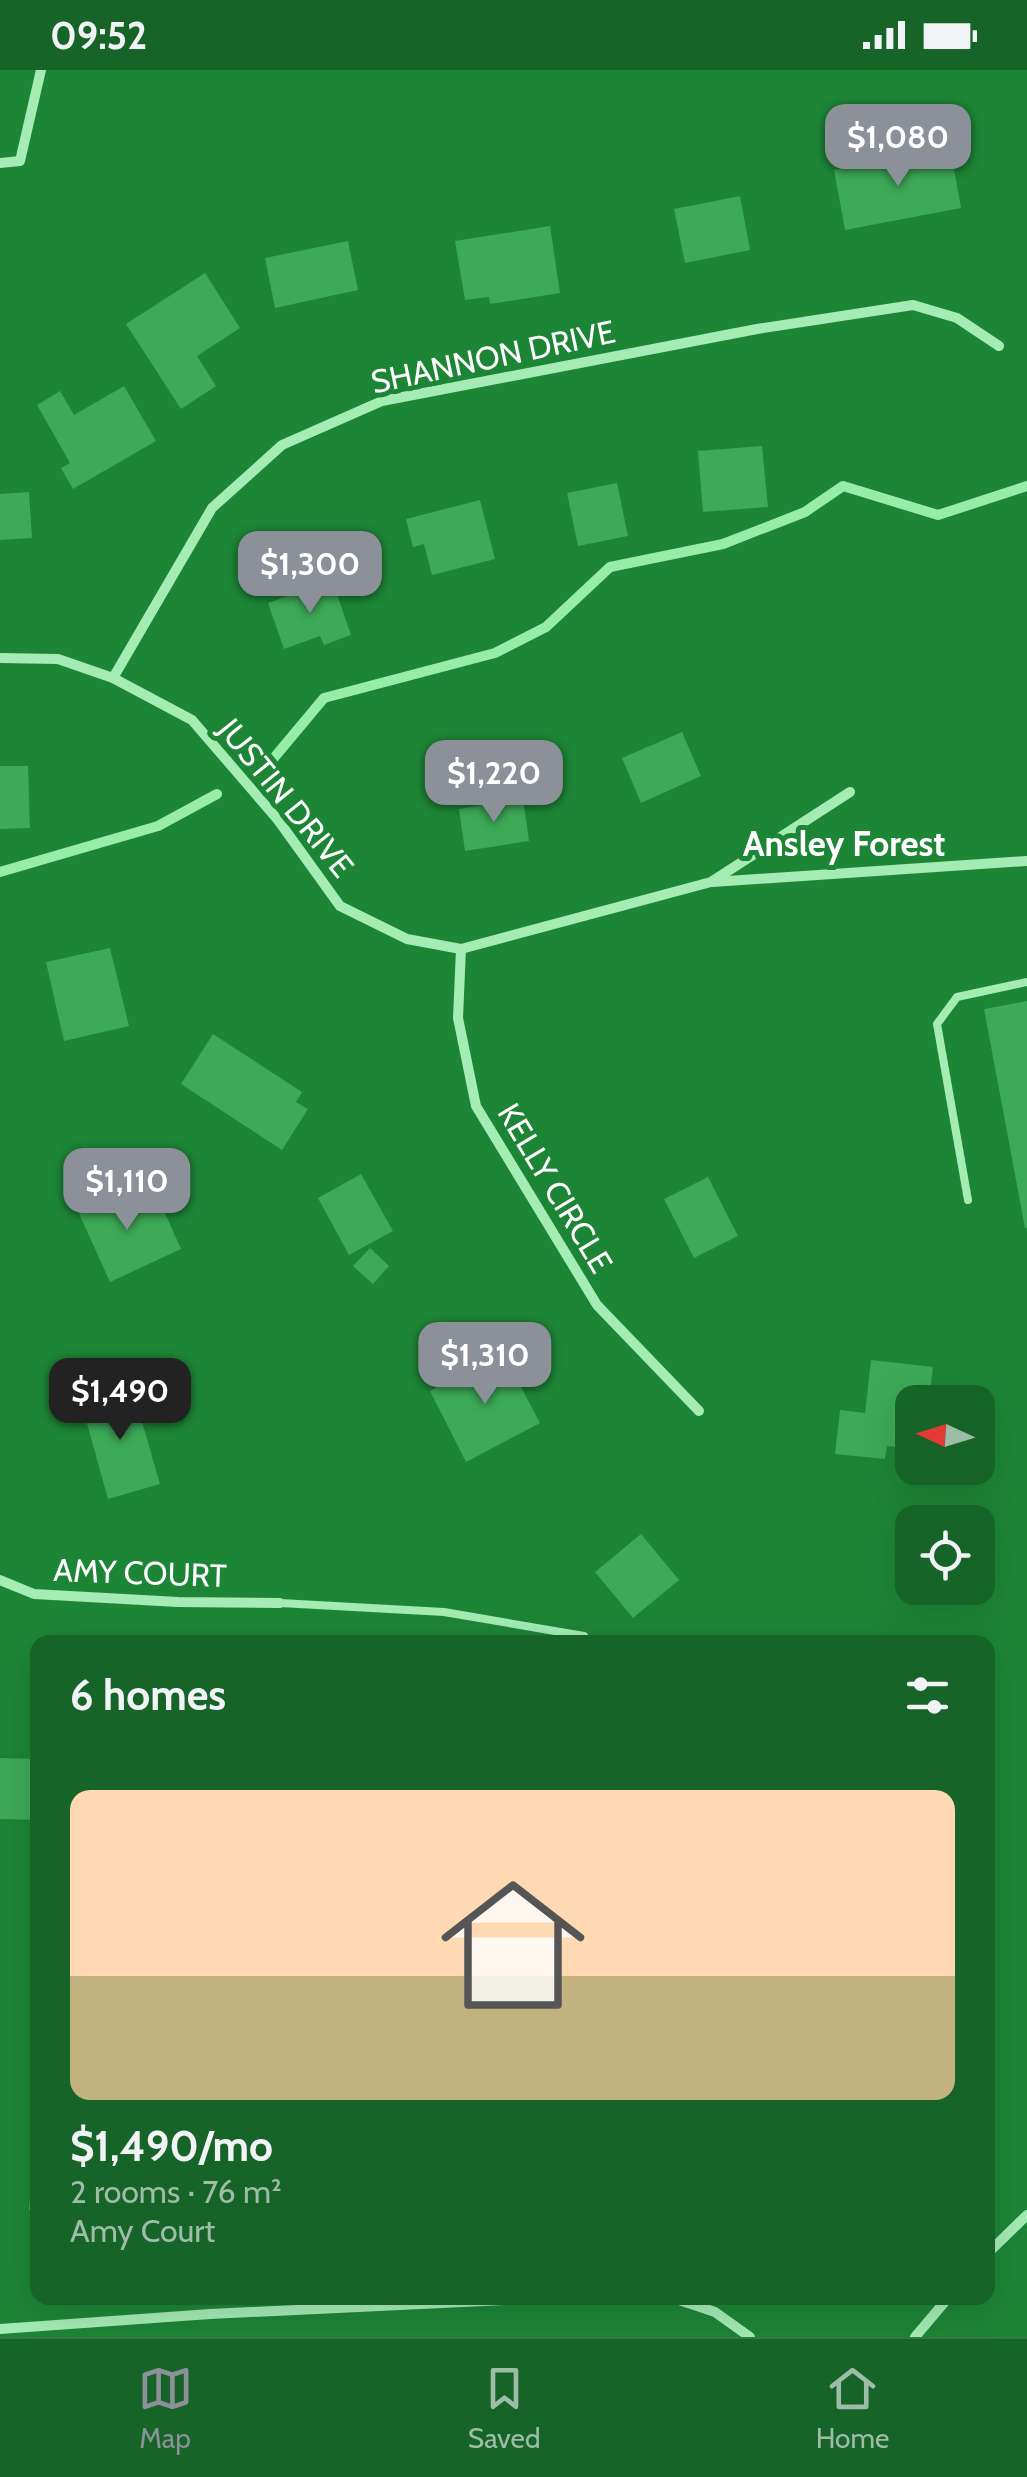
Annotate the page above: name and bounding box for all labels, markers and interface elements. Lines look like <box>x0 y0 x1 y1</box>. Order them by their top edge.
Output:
text: 09:52 <box>50 12 147 59</box>
pin: $1,080 <box>817 104 979 189</box>
text: $1,080 <box>847 117 949 156</box>
street label: SHANNON DRIVE <box>367 312 618 401</box>
pin: $1,300 <box>229 531 391 616</box>
text: $1,300 <box>260 544 360 583</box>
street label: JUSTIN DRIVE <box>210 710 362 885</box>
pin: $1,220 <box>413 740 575 825</box>
text: $1,220 <box>447 753 541 792</box>
district label: Ansley Forest <box>743 822 945 865</box>
street label: KELLY CIRCLE <box>490 1096 621 1280</box>
pin: $1,110 <box>46 1148 208 1233</box>
text: $1,110 <box>85 1161 169 1200</box>
pin: $1,310 <box>404 1322 566 1407</box>
text: $1,310 <box>440 1335 530 1374</box>
pin: $1,490 <box>39 1358 201 1443</box>
text: $1,490 <box>71 1371 169 1410</box>
north arrow <box>895 1385 995 1485</box>
map controls <box>895 1385 995 1605</box>
button: locate <box>895 1505 995 1605</box>
street label: AMY COURT <box>53 1550 227 1595</box>
icon: filters <box>900 1668 955 1723</box>
text: 6 homes <box>70 1669 226 1721</box>
icon: home <box>423 1855 603 2035</box>
text: $1,490/mo <box>70 2120 273 2172</box>
text: 2 rooms · 76 m² <box>70 2172 282 2211</box>
text: Amy Court <box>70 2211 215 2250</box>
tab: Map <box>138 2361 193 2455</box>
tab: Saved <box>468 2361 541 2455</box>
tab: Home <box>816 2361 889 2455</box>

